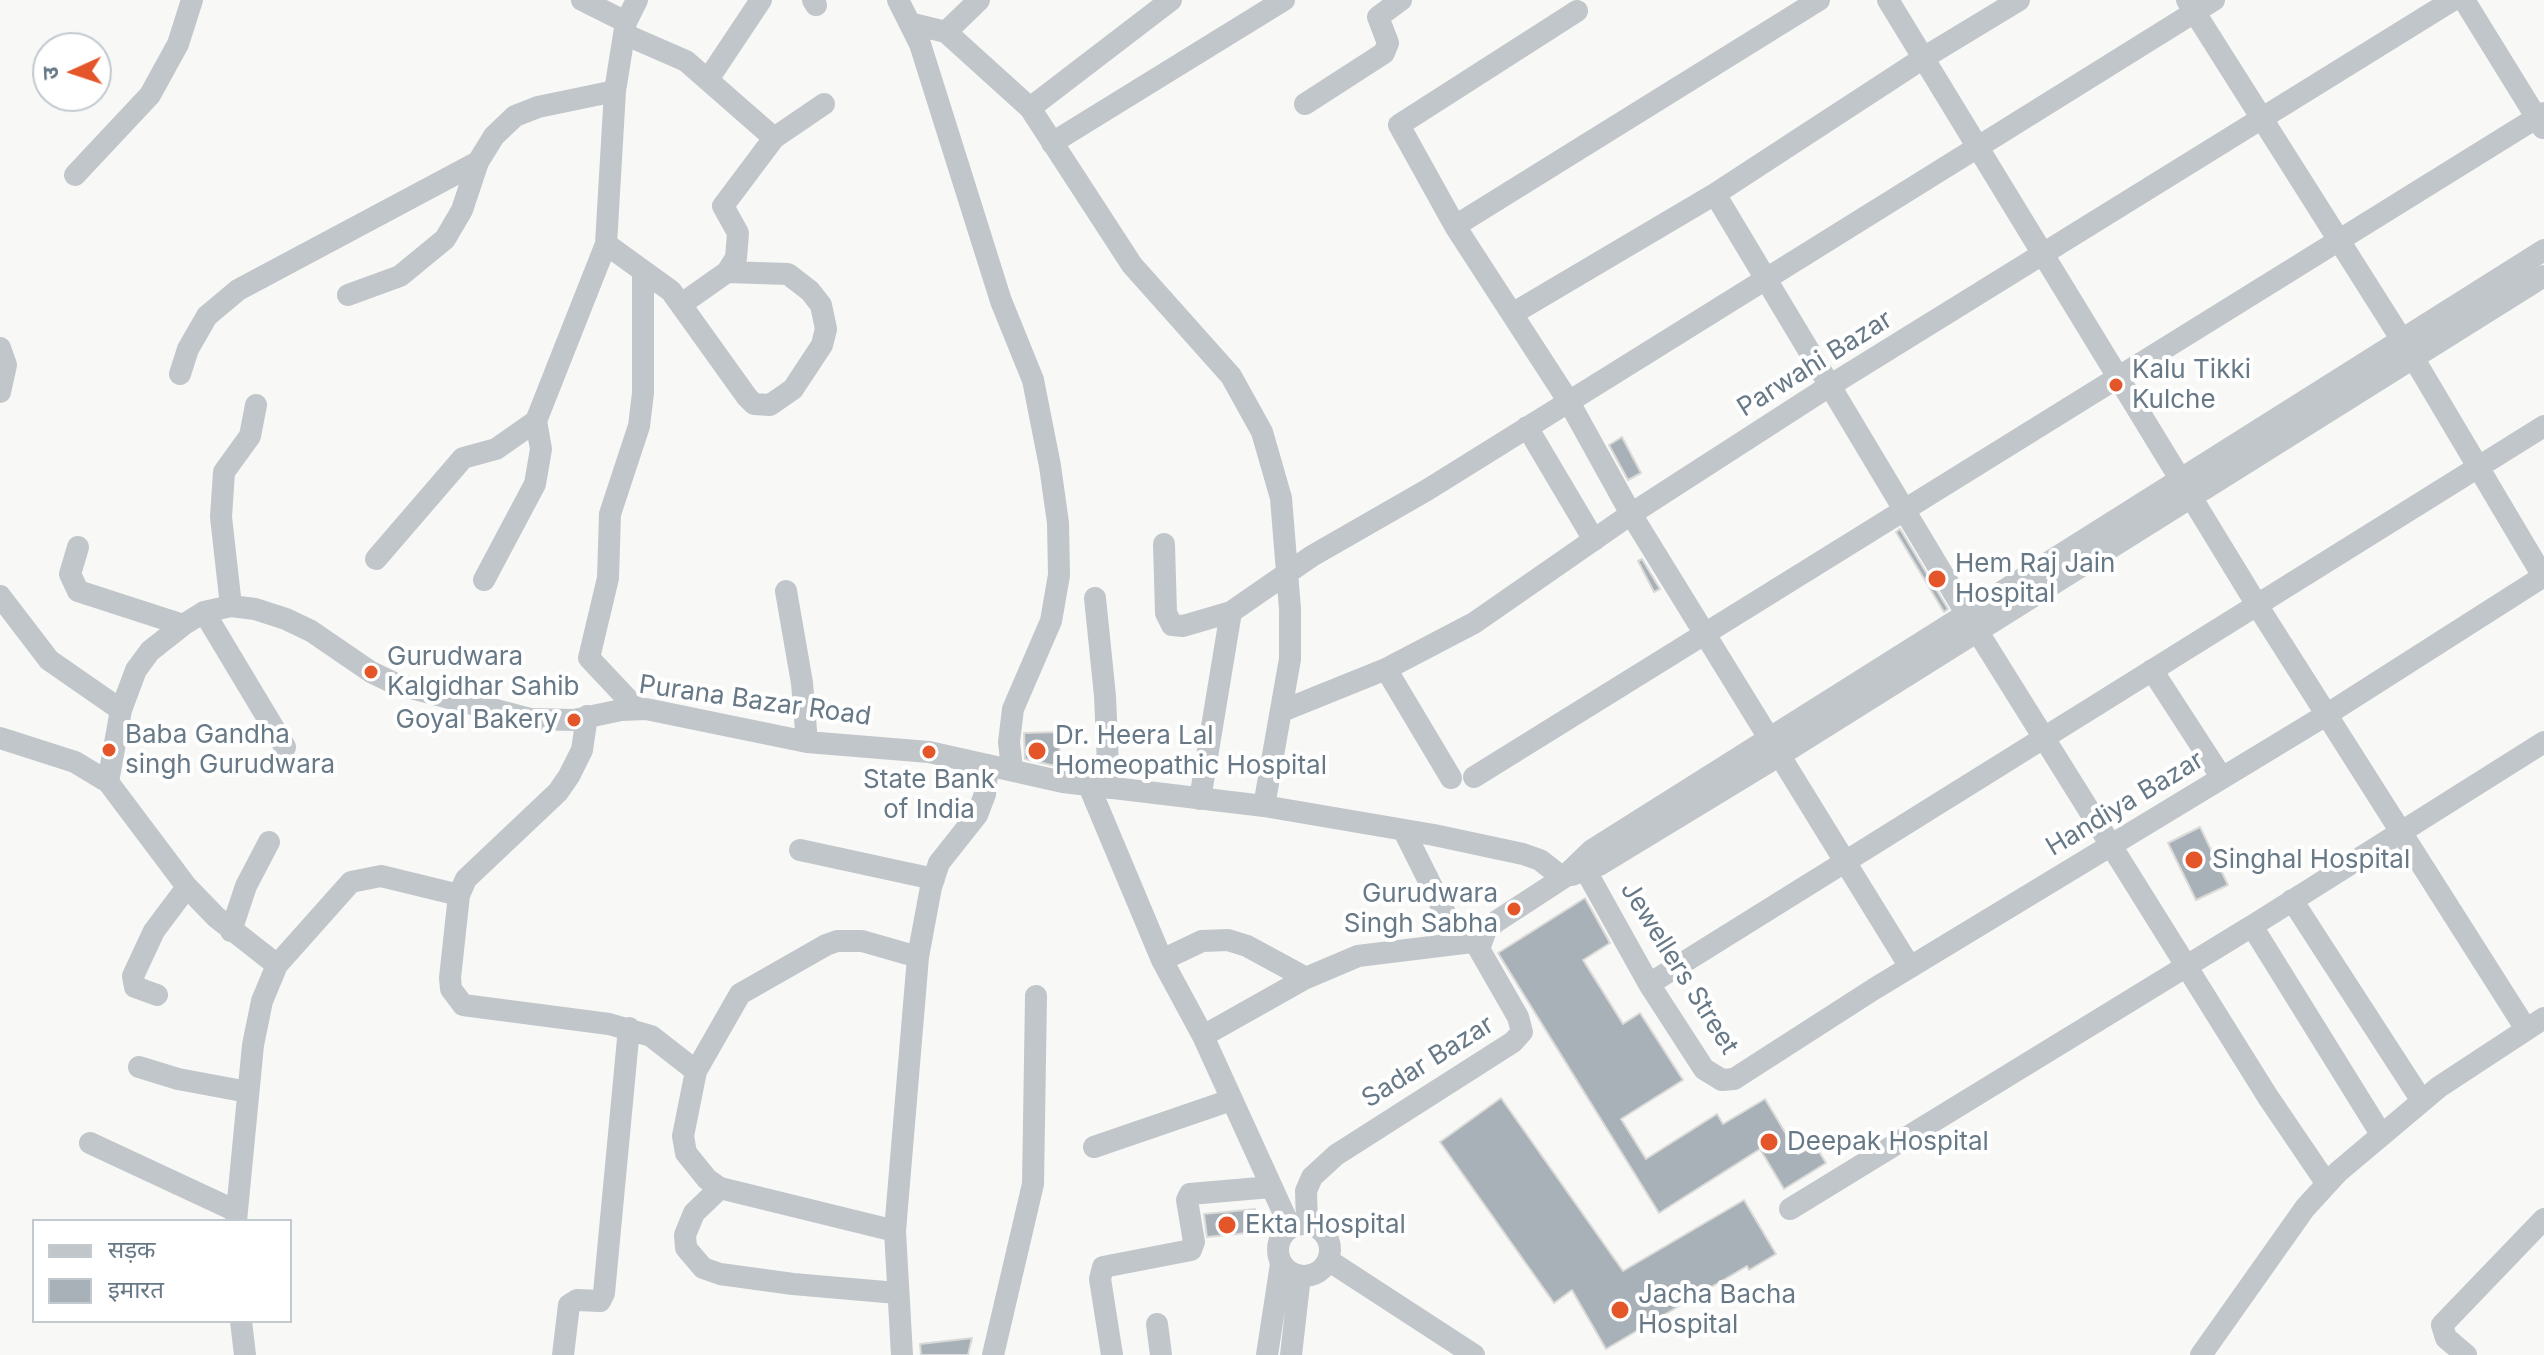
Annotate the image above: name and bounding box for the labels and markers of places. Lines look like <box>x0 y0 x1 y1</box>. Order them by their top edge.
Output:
place label: Kalu Tikki Kulche <box>2132 354 2251 416</box>
marker: Kalu Tikki Kulche <box>2107 376 2125 394</box>
place label: Hem Raj Jain Hospital <box>1955 548 2115 610</box>
marker: Hem Raj Jain Hospital <box>1926 568 1948 590</box>
place label: Gurudwara Kalgidhar Sahib <box>387 641 579 702</box>
marker: Gurudwara Kalgidhar Sahib <box>362 663 380 681</box>
place label: Goyal Bakery <box>396 704 558 736</box>
marker: Goyal Bakery <box>565 711 583 729</box>
place label: Baba Gandha singh Gurudwara <box>125 719 335 780</box>
place label: Dr. Heera Lal Homeopathic Hospital <box>1055 720 1327 782</box>
marker: Dr. Heera Lal Homeopathic Hospital <box>1026 740 1048 762</box>
marker: Baba Gandha singh Gurudwara <box>100 741 118 759</box>
marker: State Bank of India <box>920 743 938 761</box>
place label: State Bank of India <box>863 764 995 826</box>
place label: Singhal Hospital <box>2212 844 2410 876</box>
marker: Singhal Hospital <box>2183 849 2205 871</box>
place label: Gurudwara Singh Sabha <box>1344 878 1498 940</box>
marker: Gurudwara Singh Sabha <box>1505 900 1523 918</box>
place label: Deepak Hospital <box>1787 1126 1989 1158</box>
marker: Deepak Hospital <box>1758 1131 1780 1153</box>
place label: Ekta Hospital <box>1245 1209 1406 1241</box>
marker: Ekta Hospital <box>1216 1214 1238 1236</box>
place label: Jacha Bacha Hospital <box>1638 1279 1796 1340</box>
marker: Jacha Bacha Hospital <box>1609 1299 1631 1321</box>

